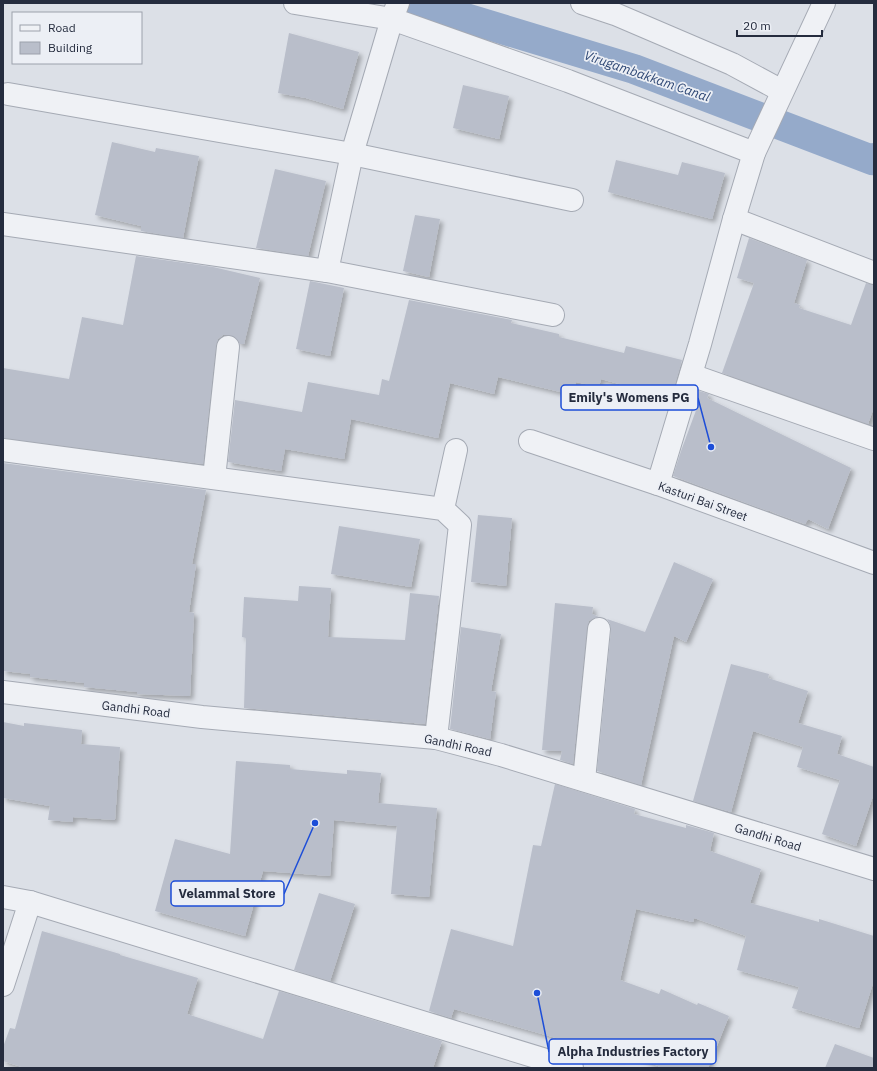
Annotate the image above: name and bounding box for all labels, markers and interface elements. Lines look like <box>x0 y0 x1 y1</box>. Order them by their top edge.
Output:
legend <box>12 12 142 64</box>
scale bar <box>737 12 822 38</box>
text: 20 m <box>743 18 771 33</box>
text: Road <box>48 20 76 35</box>
text: Building <box>48 40 93 55</box>
water label: Virugambakkam Canal <box>582 46 713 106</box>
callout: Emily's Womens PG <box>561 385 698 410</box>
text: Emily's Womens PG <box>568 389 690 406</box>
street label: Kasturi Bai Street <box>656 478 750 524</box>
street label: Gandhi Road <box>101 697 171 721</box>
street label: Gandhi Road <box>423 731 493 759</box>
street label: Gandhi Road <box>733 820 803 854</box>
callout: Velammal Store <box>171 881 284 906</box>
text: Velammal Store <box>178 885 276 902</box>
callout: Alpha Industries Factory <box>549 1039 716 1064</box>
text: Alpha Industries Factory <box>557 1043 709 1060</box>

